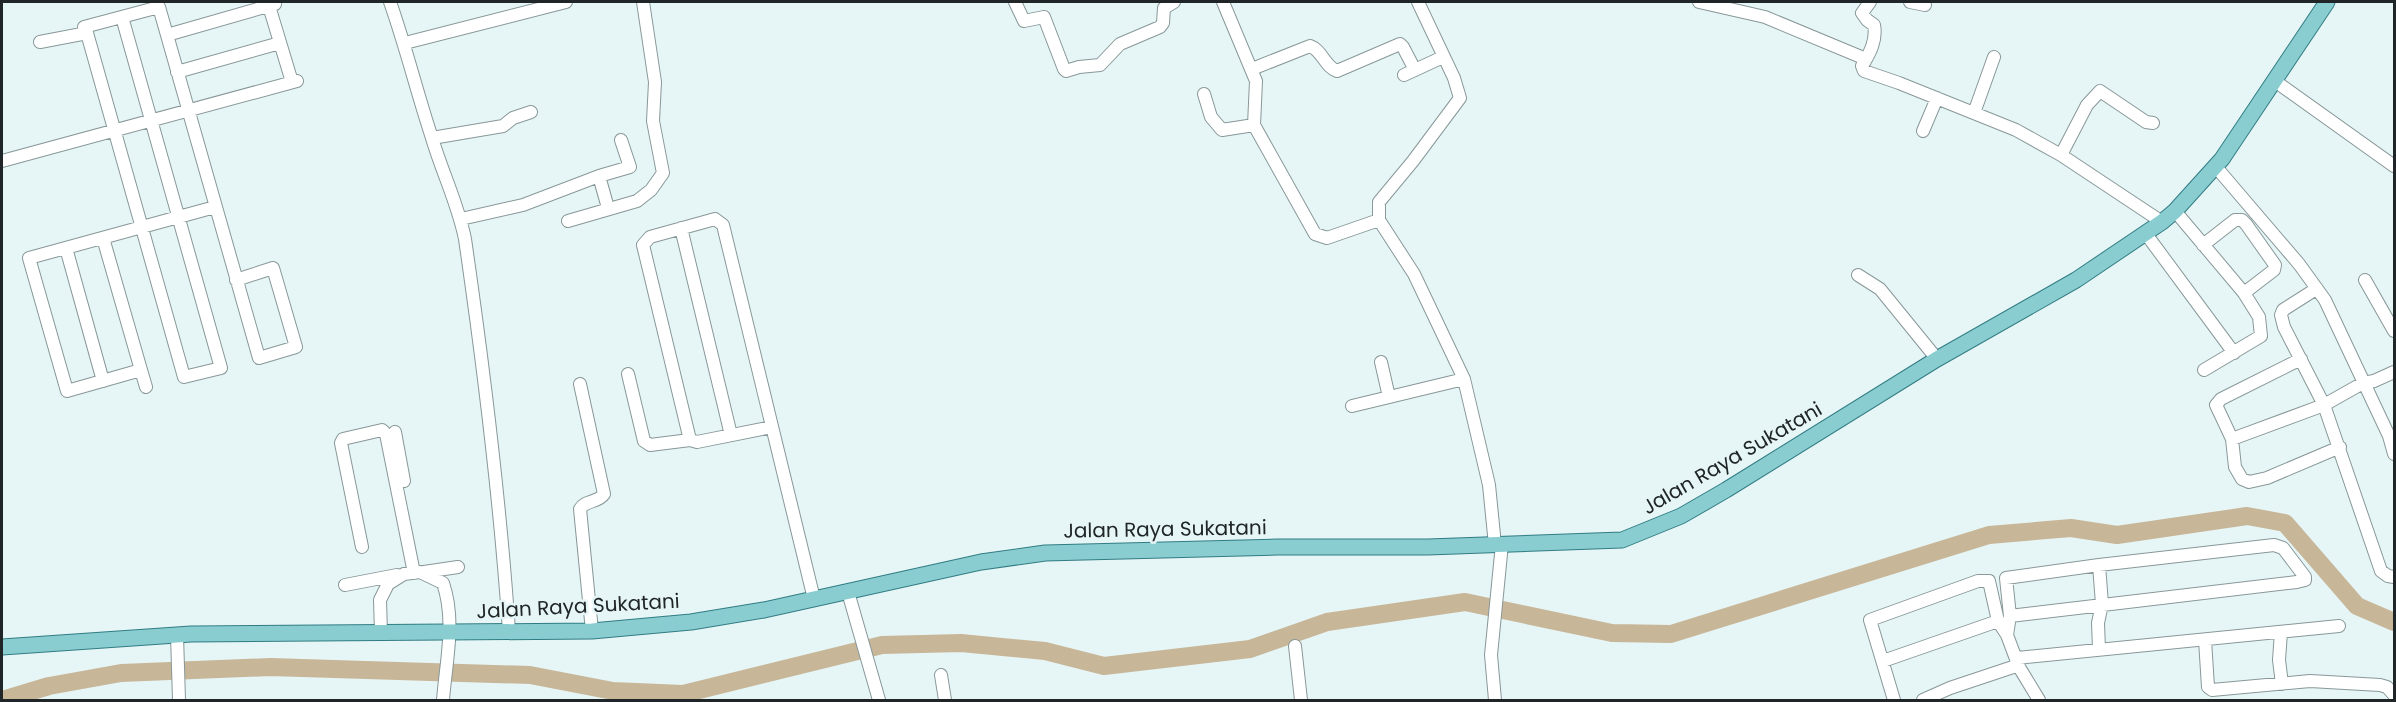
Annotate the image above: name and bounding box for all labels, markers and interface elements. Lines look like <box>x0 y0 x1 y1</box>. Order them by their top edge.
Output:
street label: Jalan Raya Sukatani <box>1637 395 1827 521</box>
street label: Jalan Raya Sukatani <box>1063 513 1267 545</box>
street label: Jalan Raya Sukatani <box>476 587 680 625</box>

